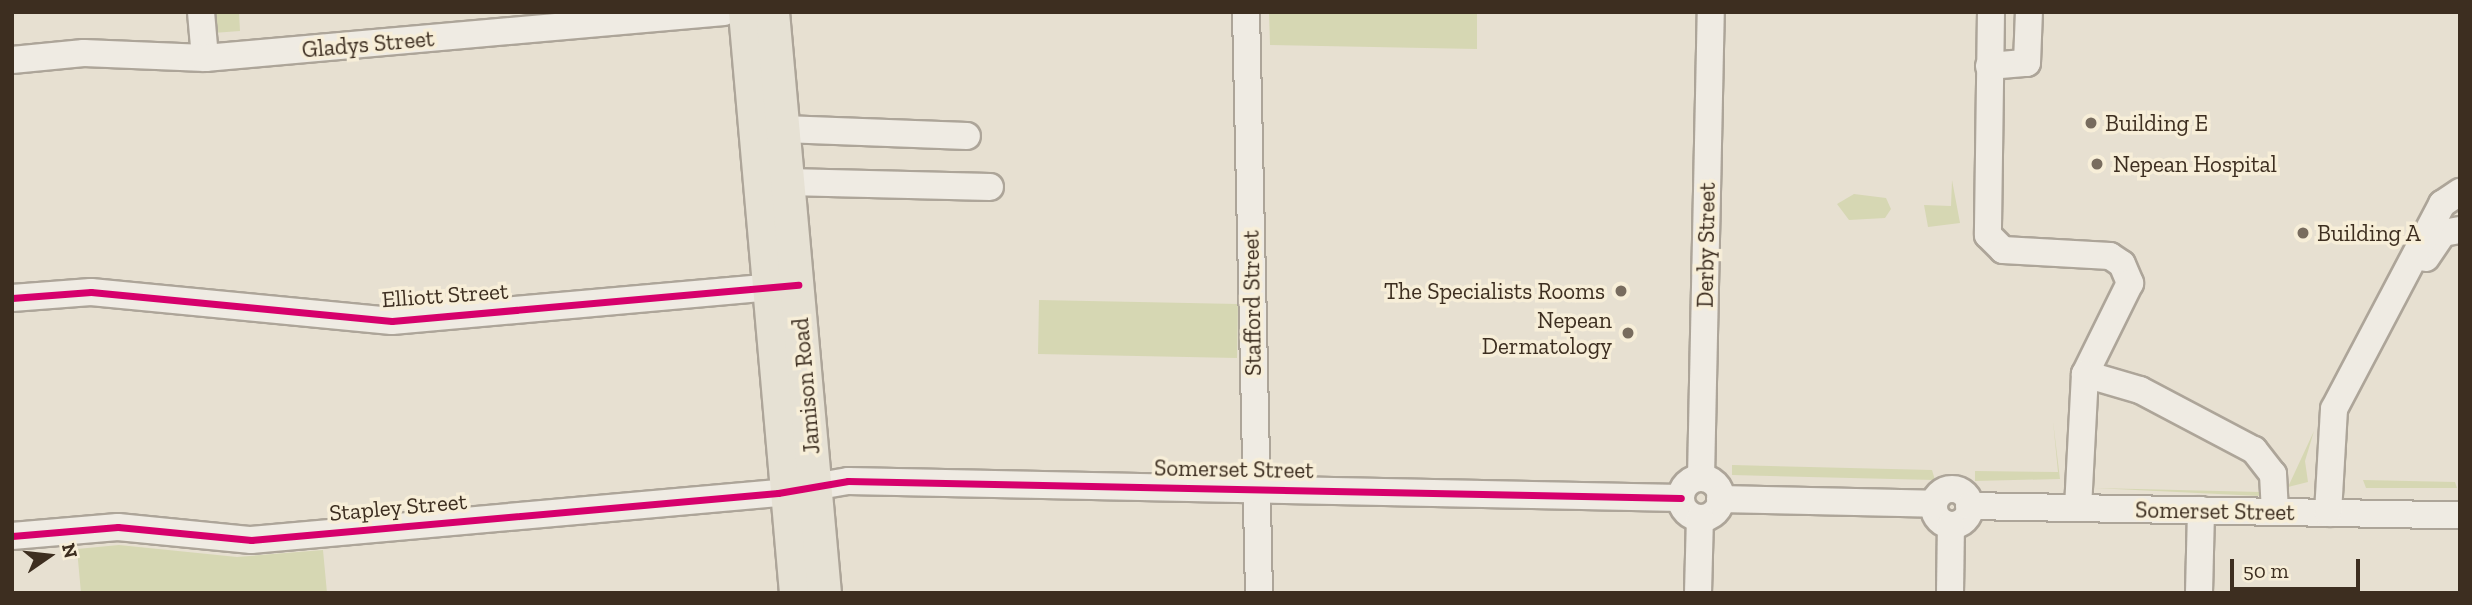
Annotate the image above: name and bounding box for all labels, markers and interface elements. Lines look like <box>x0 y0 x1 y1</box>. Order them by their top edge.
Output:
street label: Gladys Street <box>301 24 435 64</box>
place label: Building E <box>2105 109 2208 137</box>
marker: Building E <box>2083 115 2099 131</box>
place label: Nepean Hospital <box>2113 150 2277 178</box>
marker: Nepean Hospital <box>2087 154 2107 174</box>
street label: Derby Street <box>1691 182 1721 308</box>
place label: Building A <box>2317 219 2421 247</box>
marker: Building A <box>2295 225 2311 241</box>
street label: Stafford Street <box>1237 230 1267 376</box>
street label: Elliott Street <box>381 277 509 313</box>
place label: The Specialists Rooms <box>1384 277 1605 305</box>
marker: The Specialists Rooms <box>1611 281 1631 301</box>
place label: Nepean Dermatology <box>1482 306 1612 360</box>
street label: Jamison Road <box>786 317 826 455</box>
marker: Nepean Dermatology <box>1618 323 1638 343</box>
street label: Somerset Street <box>1154 454 1314 484</box>
street label: Stapley Street <box>328 487 468 527</box>
street label: Somerset Street <box>2135 496 2295 526</box>
north arrow <box>14 521 84 591</box>
text: N <box>57 541 83 561</box>
scale bar <box>2234 546 2364 590</box>
text: 50 m <box>2243 558 2289 583</box>

